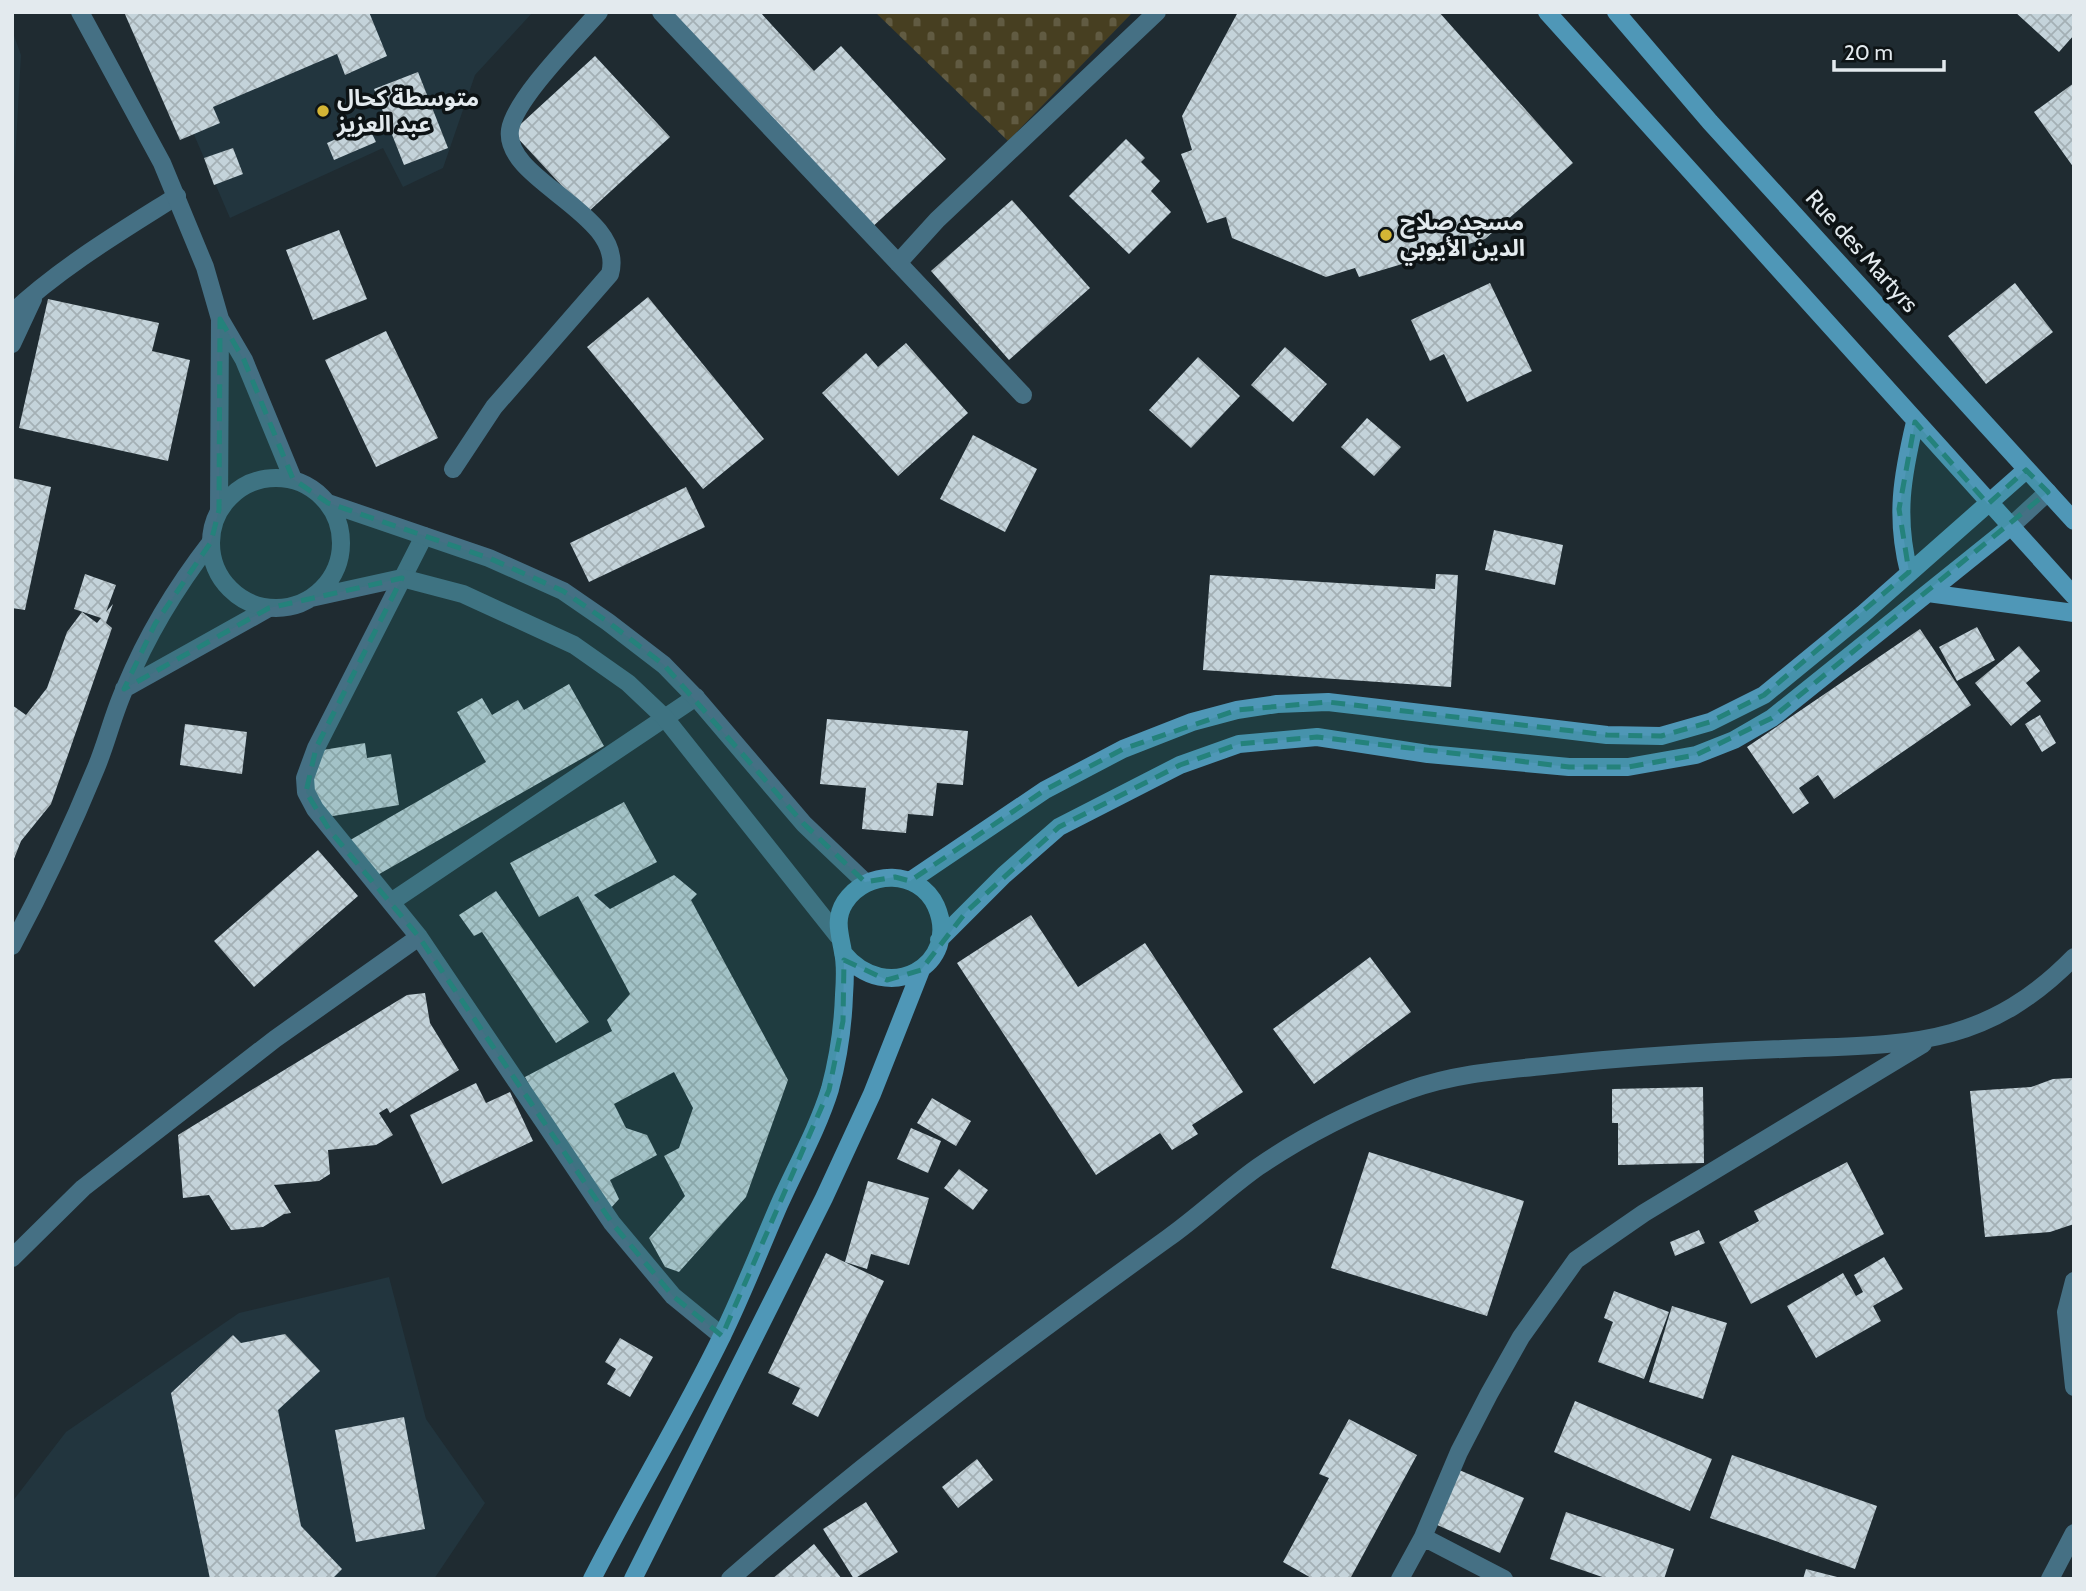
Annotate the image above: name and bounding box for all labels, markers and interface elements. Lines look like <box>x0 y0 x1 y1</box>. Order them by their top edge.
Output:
scale bar <box>1834 28 1944 72</box>
text: 20 m <box>1844 40 1893 65</box>
place label: متوسطة كحال عبد العزيز <box>336 84 479 138</box>
marker: متوسطة كحال عبد العزيز <box>315 103 331 119</box>
street label: Rue des Martyrs <box>1800 184 1924 318</box>
place label: مسجد صلاح الدين الأيوبي <box>1400 208 1525 266</box>
marker: مسجد صلاح الدين الأيوبي <box>1378 227 1394 243</box>

